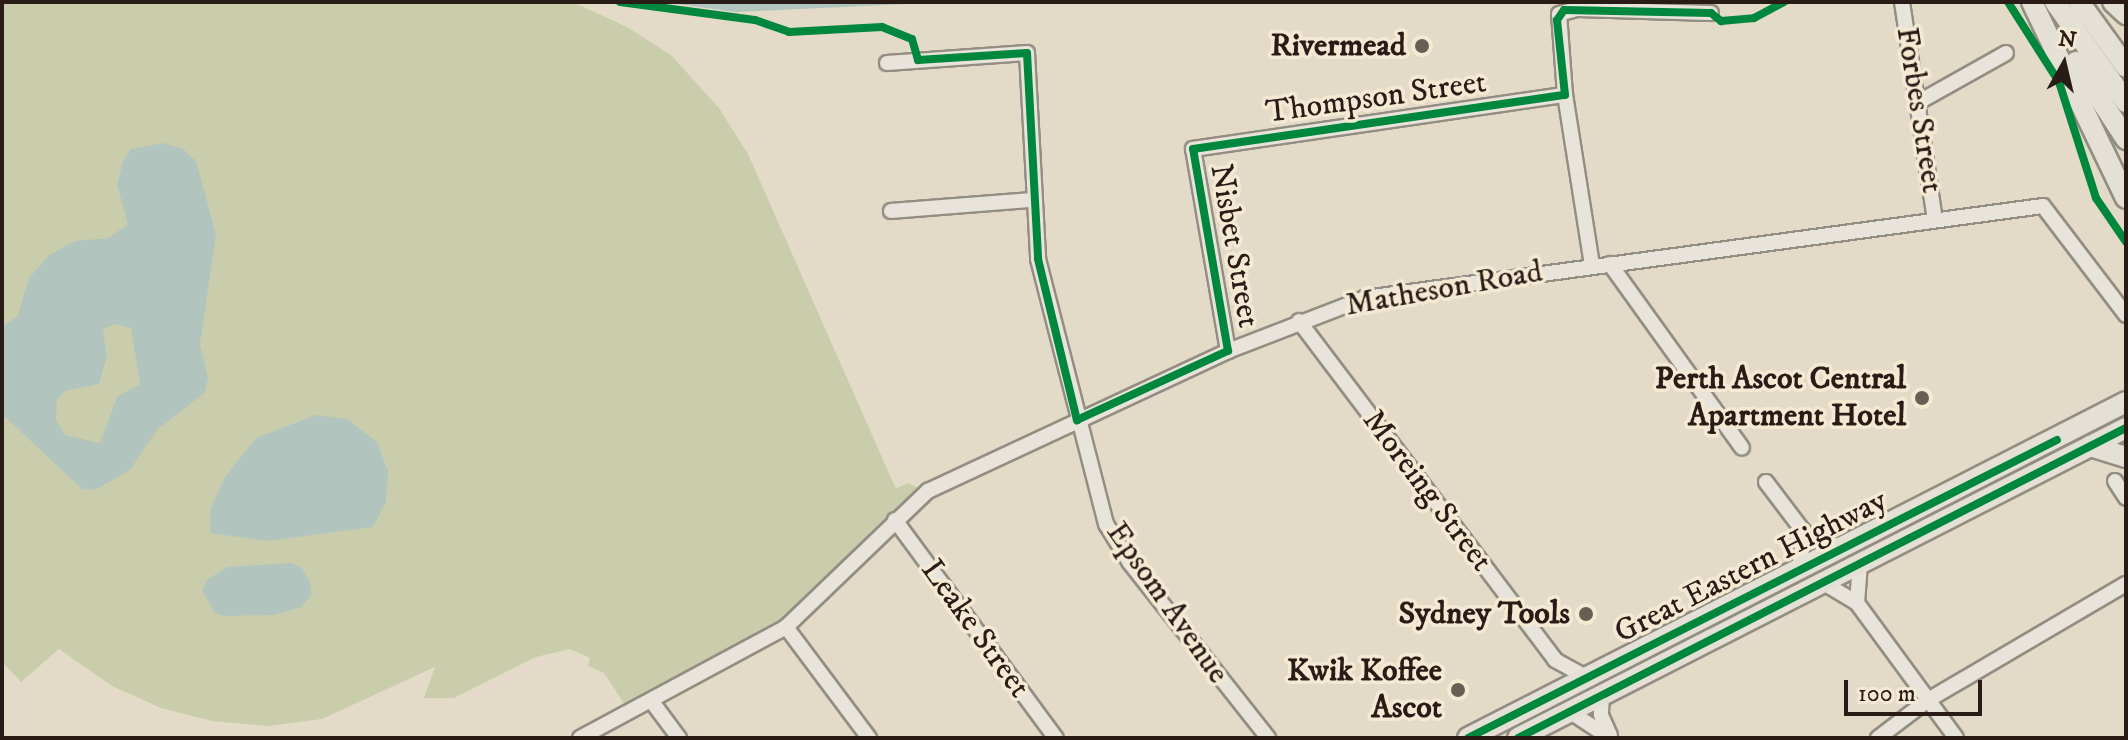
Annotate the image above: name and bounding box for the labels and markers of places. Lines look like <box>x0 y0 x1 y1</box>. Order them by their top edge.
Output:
place label: Rivermead <box>1271 27 1406 65</box>
marker: Rivermead <box>1413 37 1431 55</box>
place label: Perth Ascot Central Apartment Hotel <box>1655 361 1906 436</box>
marker: Perth Ascot Central Apartment Hotel <box>1913 389 1931 407</box>
place label: Sydney Tools <box>1399 595 1570 633</box>
marker: Sydney Tools <box>1577 605 1595 623</box>
place label: Kwik Koffee Ascot <box>1287 653 1442 728</box>
marker: Kwik Koffee Ascot <box>1449 681 1467 699</box>

